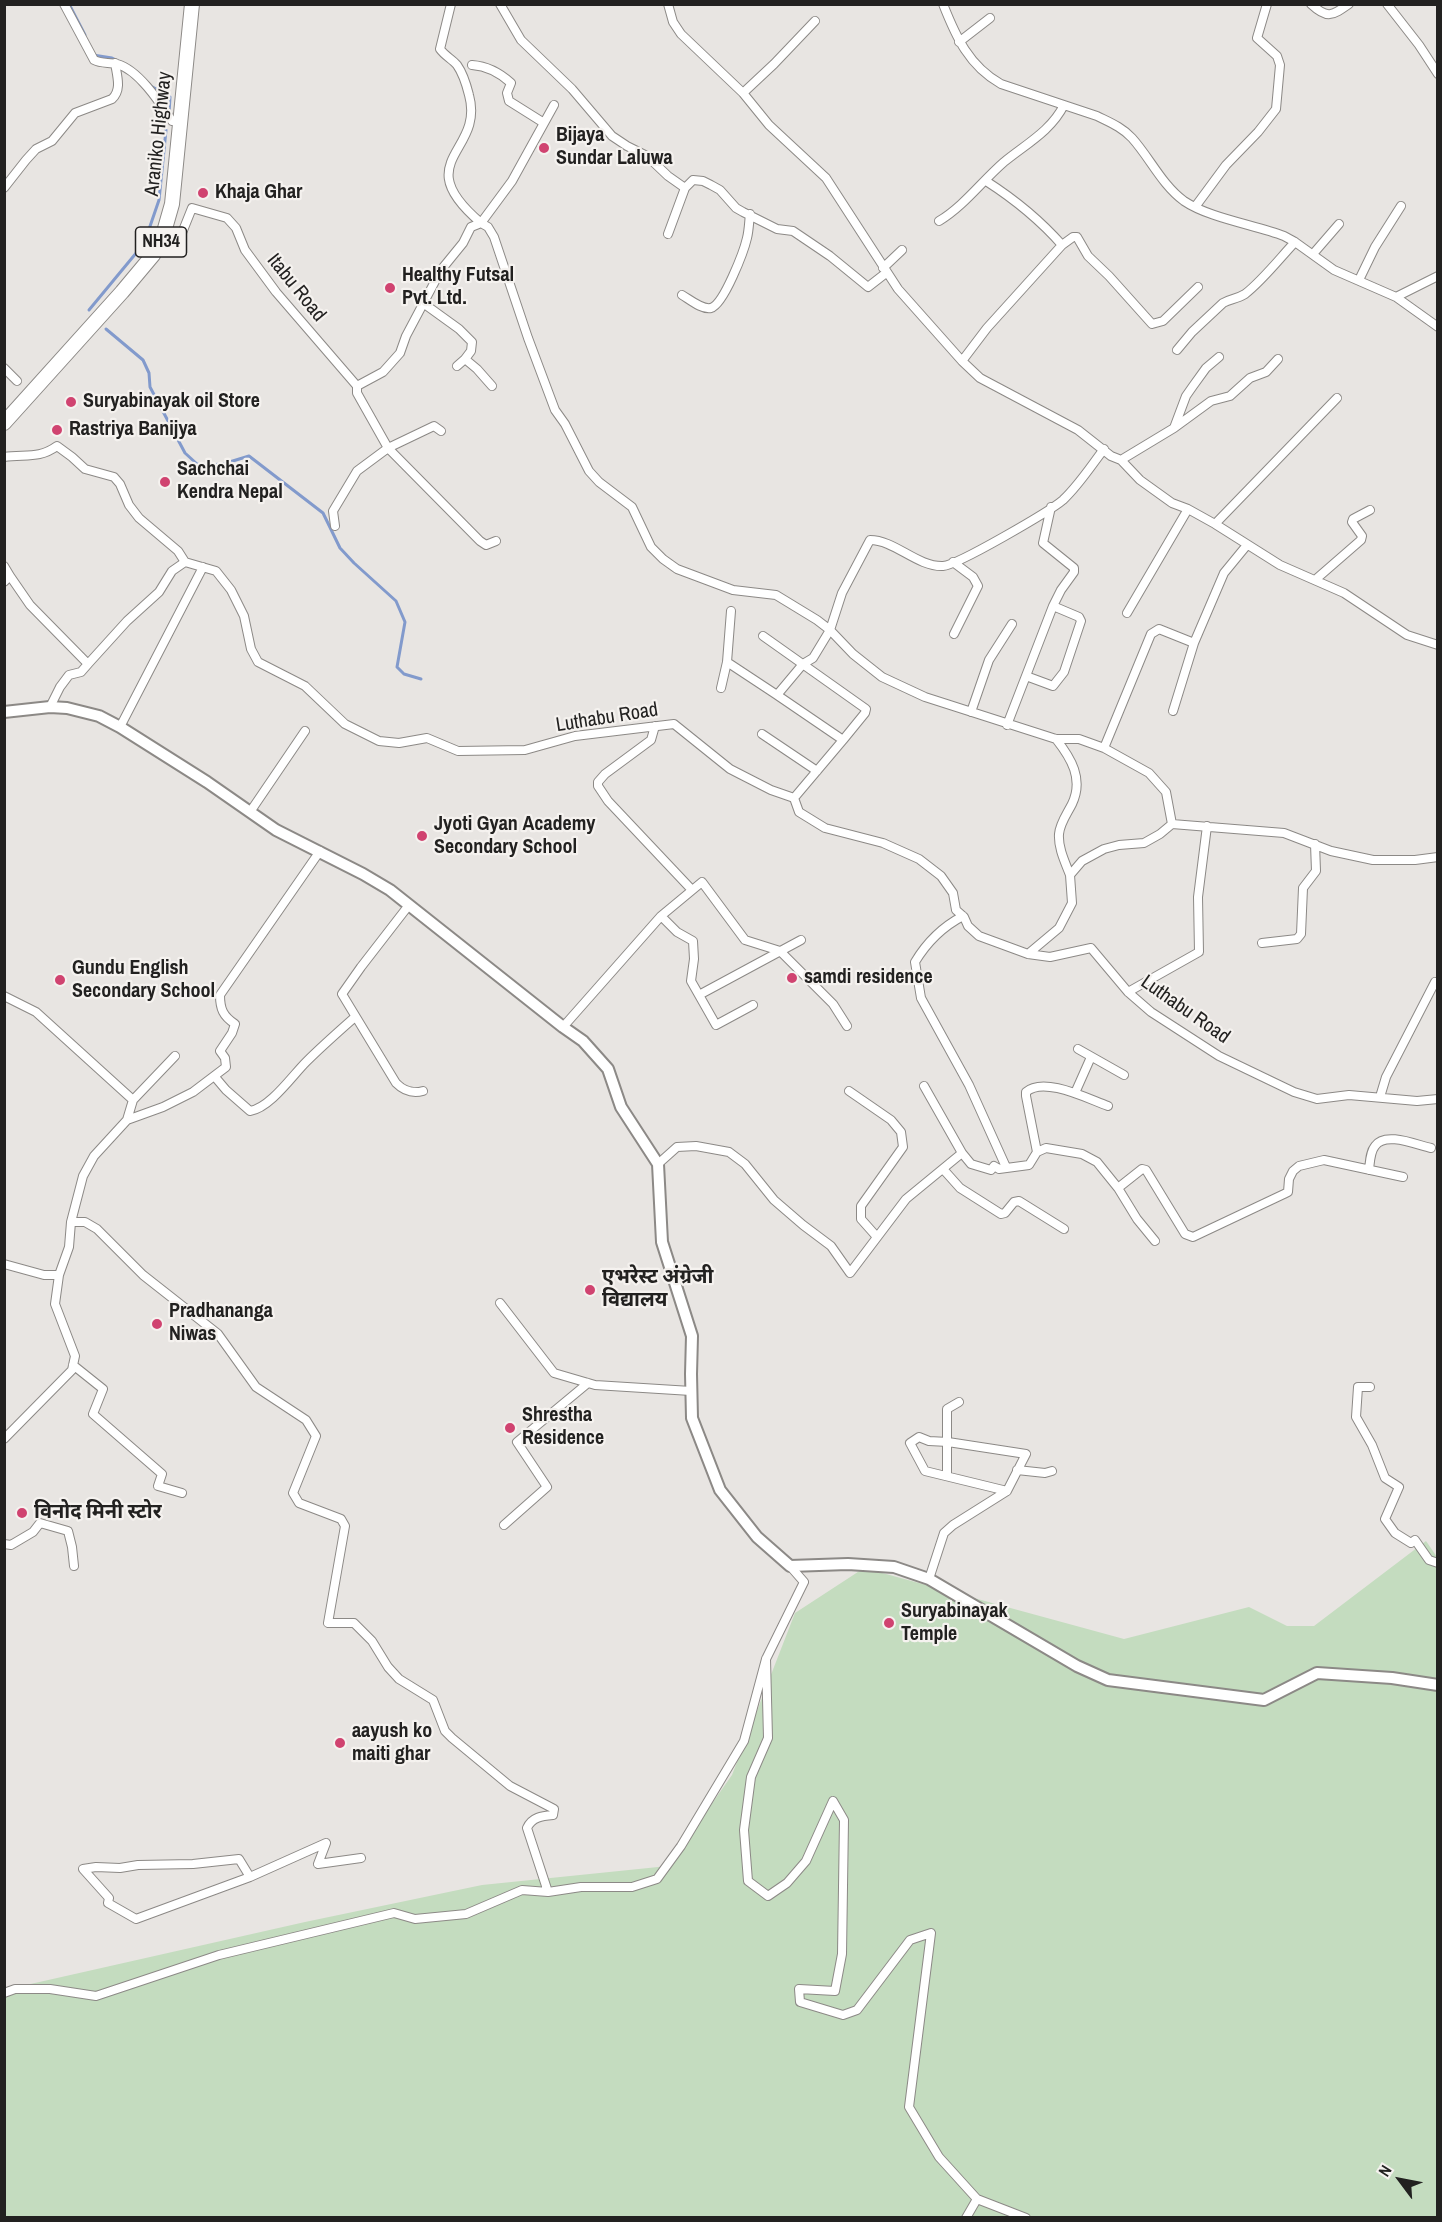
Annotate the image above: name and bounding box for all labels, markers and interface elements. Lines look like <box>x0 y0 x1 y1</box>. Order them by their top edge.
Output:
street label: Araniko Highway <box>141 71 177 197</box>
place label: Bijaya Sundar Laluwa <box>556 124 673 171</box>
marker: Bijaya Sundar Laluwa <box>537 141 551 155</box>
place label: Khaja Ghar <box>215 181 302 205</box>
marker: Khaja Ghar <box>196 186 210 200</box>
road number: NH34 <box>136 227 186 257</box>
street label: Itabu Road <box>261 249 331 327</box>
place label: Healthy Futsal Pvt. Ltd. <box>402 264 514 311</box>
marker: Healthy Futsal Pvt. Ltd. <box>383 281 397 295</box>
place label: Suryabinayak oil Store <box>83 390 260 414</box>
marker: Suryabinayak oil Store <box>64 395 78 409</box>
place label: Rastriya Banijya <box>69 418 197 442</box>
marker: Rastriya Banijya <box>50 423 64 437</box>
place label: Sachchai Kendra Nepal <box>177 458 283 505</box>
marker: Sachchai Kendra Nepal <box>158 475 172 489</box>
street label: Luthabu Road <box>554 698 660 738</box>
place label: Jyoti Gyan Academy Secondary School <box>434 813 595 860</box>
marker: Jyoti Gyan Academy Secondary School <box>415 829 429 843</box>
place label: Gundu English Secondary School <box>72 957 215 1004</box>
place label: samdi residence <box>804 966 933 990</box>
marker: samdi residence <box>785 971 799 985</box>
street label: Luthabu Road <box>1136 971 1234 1049</box>
marker: Gundu English Secondary School <box>53 973 67 987</box>
place label: एभरेस्ट अंग्रेजी विद्यालय <box>602 1266 713 1313</box>
marker: एभरेस्ट अंग्रेजी विद्यालय <box>583 1283 597 1297</box>
place label: Pradhananga Niwas <box>169 1300 273 1347</box>
marker: Pradhananga Niwas <box>150 1317 164 1331</box>
place label: Shrestha Residence <box>522 1404 604 1451</box>
marker: Shrestha Residence <box>503 1421 517 1435</box>
place label: विनोद मिनी स्टोर <box>34 1501 162 1525</box>
marker: विनोद मिनी स्टोर <box>15 1506 29 1520</box>
place label: Suryabinayak Temple <box>901 1600 1008 1647</box>
marker: Suryabinayak Temple <box>882 1616 896 1630</box>
place label: aayush ko maiti ghar <box>352 1720 432 1767</box>
marker: aayush ko maiti ghar <box>333 1736 347 1750</box>
north arrow <box>1370 2150 1430 2210</box>
text: N <box>1373 2161 1397 2180</box>

